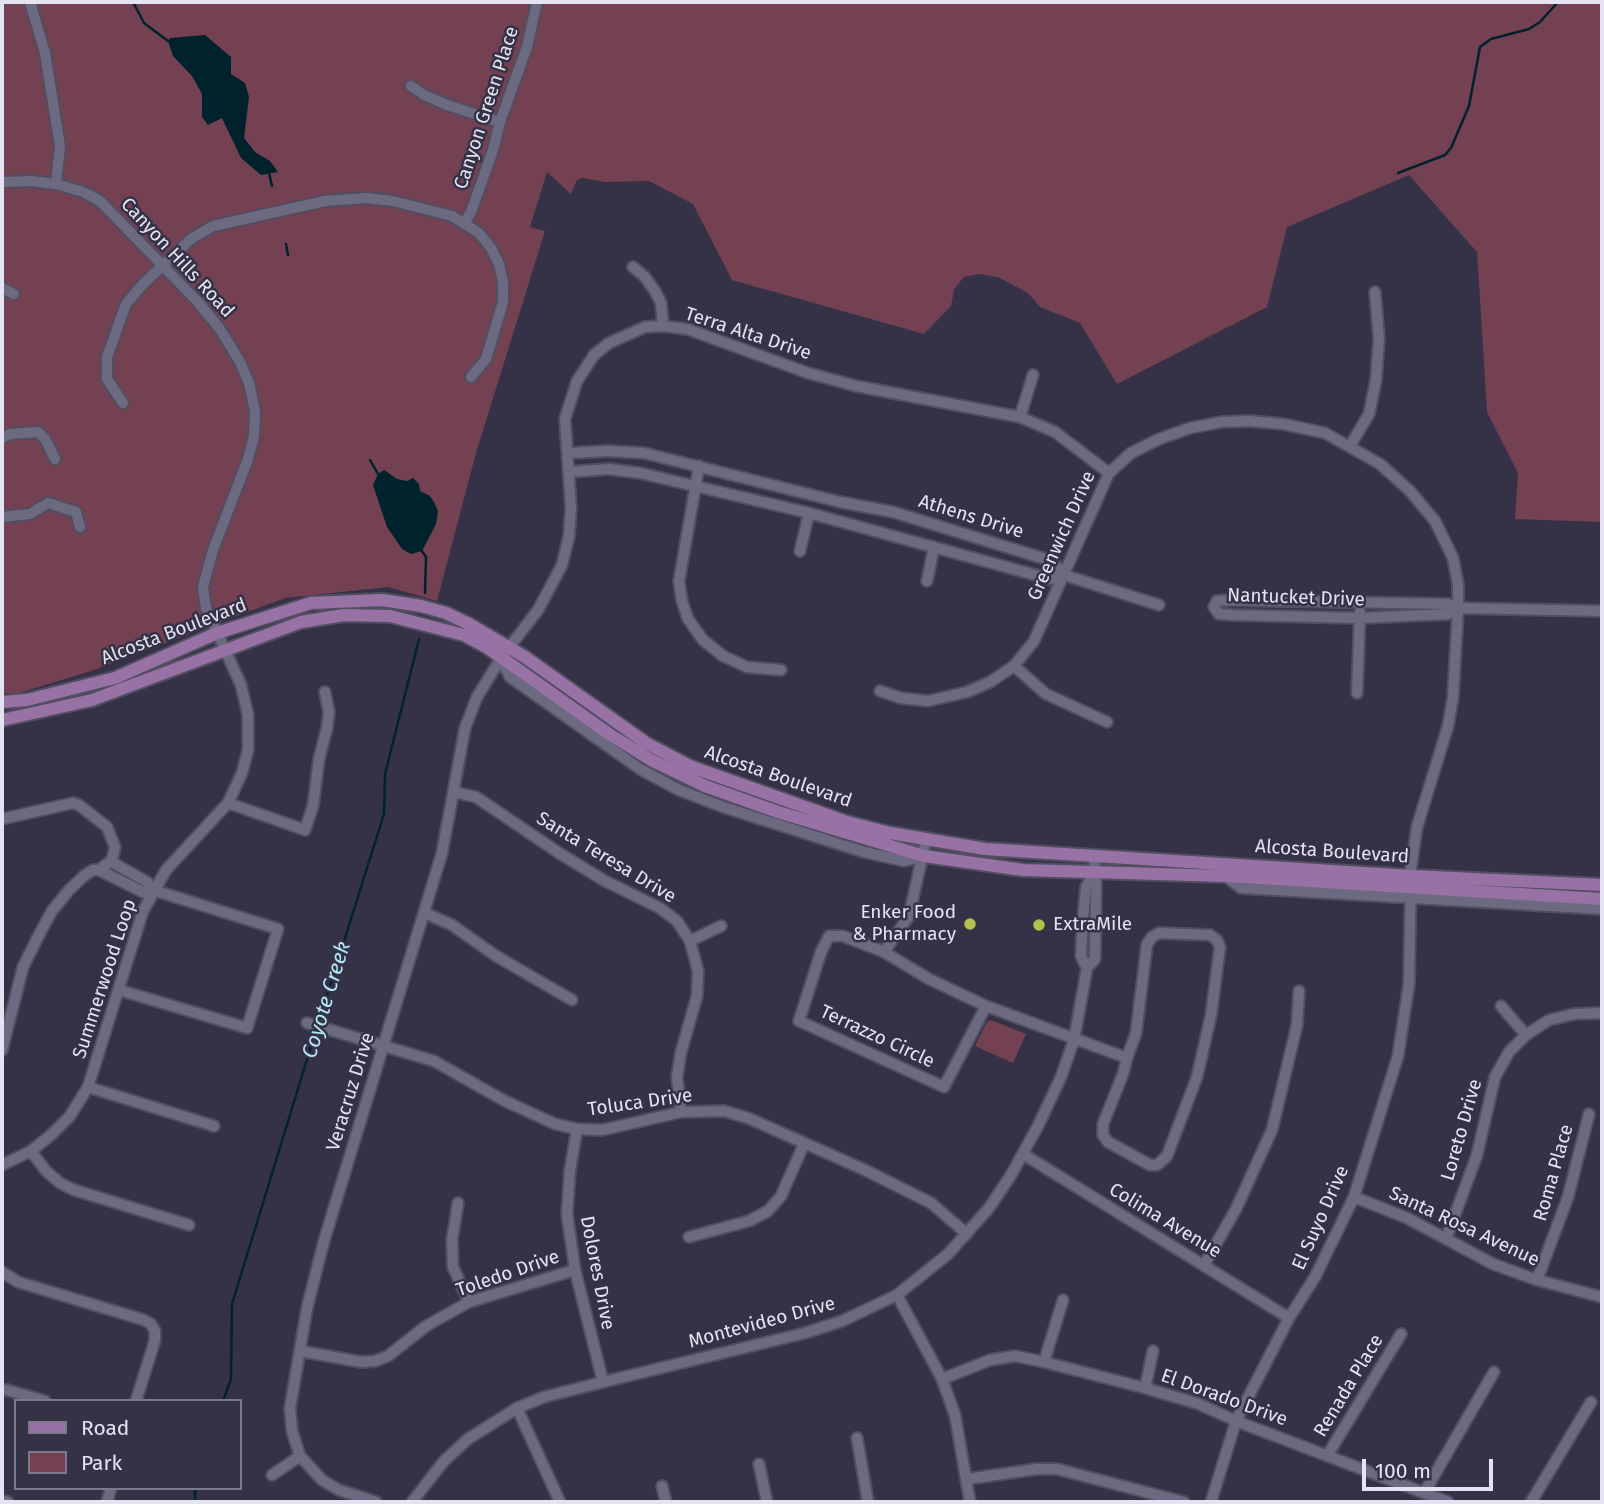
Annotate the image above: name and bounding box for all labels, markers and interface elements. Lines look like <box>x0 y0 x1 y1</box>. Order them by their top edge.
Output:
street label: Canyon Green Place <box>450 24 524 192</box>
street label: Canyon Hills Road <box>116 193 238 323</box>
street label: Terra Alta Drive <box>682 303 814 365</box>
street label: Greenwich Drive <box>1023 468 1101 604</box>
street label: Athens Drive <box>916 490 1026 544</box>
street label: Nantucket Drive <box>1227 584 1365 612</box>
street label: Alcosta Boulevard <box>98 594 250 670</box>
street label: Alcosta Boulevard <box>701 741 855 813</box>
street label: Santa Teresa Drive <box>532 807 680 909</box>
street label: Alcosta Boulevard <box>1254 835 1410 869</box>
street label: Summerwood Loop <box>68 896 142 1062</box>
place label: Enker Food & Pharmacy <box>853 902 956 946</box>
place label: ExtraMile <box>1053 914 1132 936</box>
marker: Enker Food & Pharmacy <box>962 916 978 932</box>
marker: ExtraMile <box>1031 917 1047 933</box>
water label: Coyote Creek <box>297 939 357 1061</box>
street label: Terrazzo Circle <box>816 1001 938 1073</box>
street label: Veracruz Drive <box>322 1030 380 1154</box>
street label: Loreto Drive <box>1437 1077 1487 1183</box>
street label: Toluca Drive <box>586 1084 694 1122</box>
street label: Roma Place <box>1529 1122 1579 1224</box>
street label: El Suyo Drive <box>1288 1162 1354 1274</box>
street label: Colima Avenue <box>1105 1179 1225 1263</box>
street label: Santa Rosa Avenue <box>1385 1182 1543 1272</box>
street label: Dolores Drive <box>575 1214 619 1332</box>
street label: Toledo Drive <box>453 1246 563 1302</box>
street label: Montevideo Drive <box>686 1292 838 1354</box>
street label: Renada Place <box>1309 1331 1389 1441</box>
street label: El Dorado Drive <box>1158 1365 1290 1431</box>
legend <box>14 1399 242 1490</box>
text: Road <box>81 1415 129 1441</box>
scale bar <box>1366 1444 1497 1488</box>
text: Park <box>81 1450 122 1476</box>
text: 100 m <box>1375 1458 1431 1484</box>

